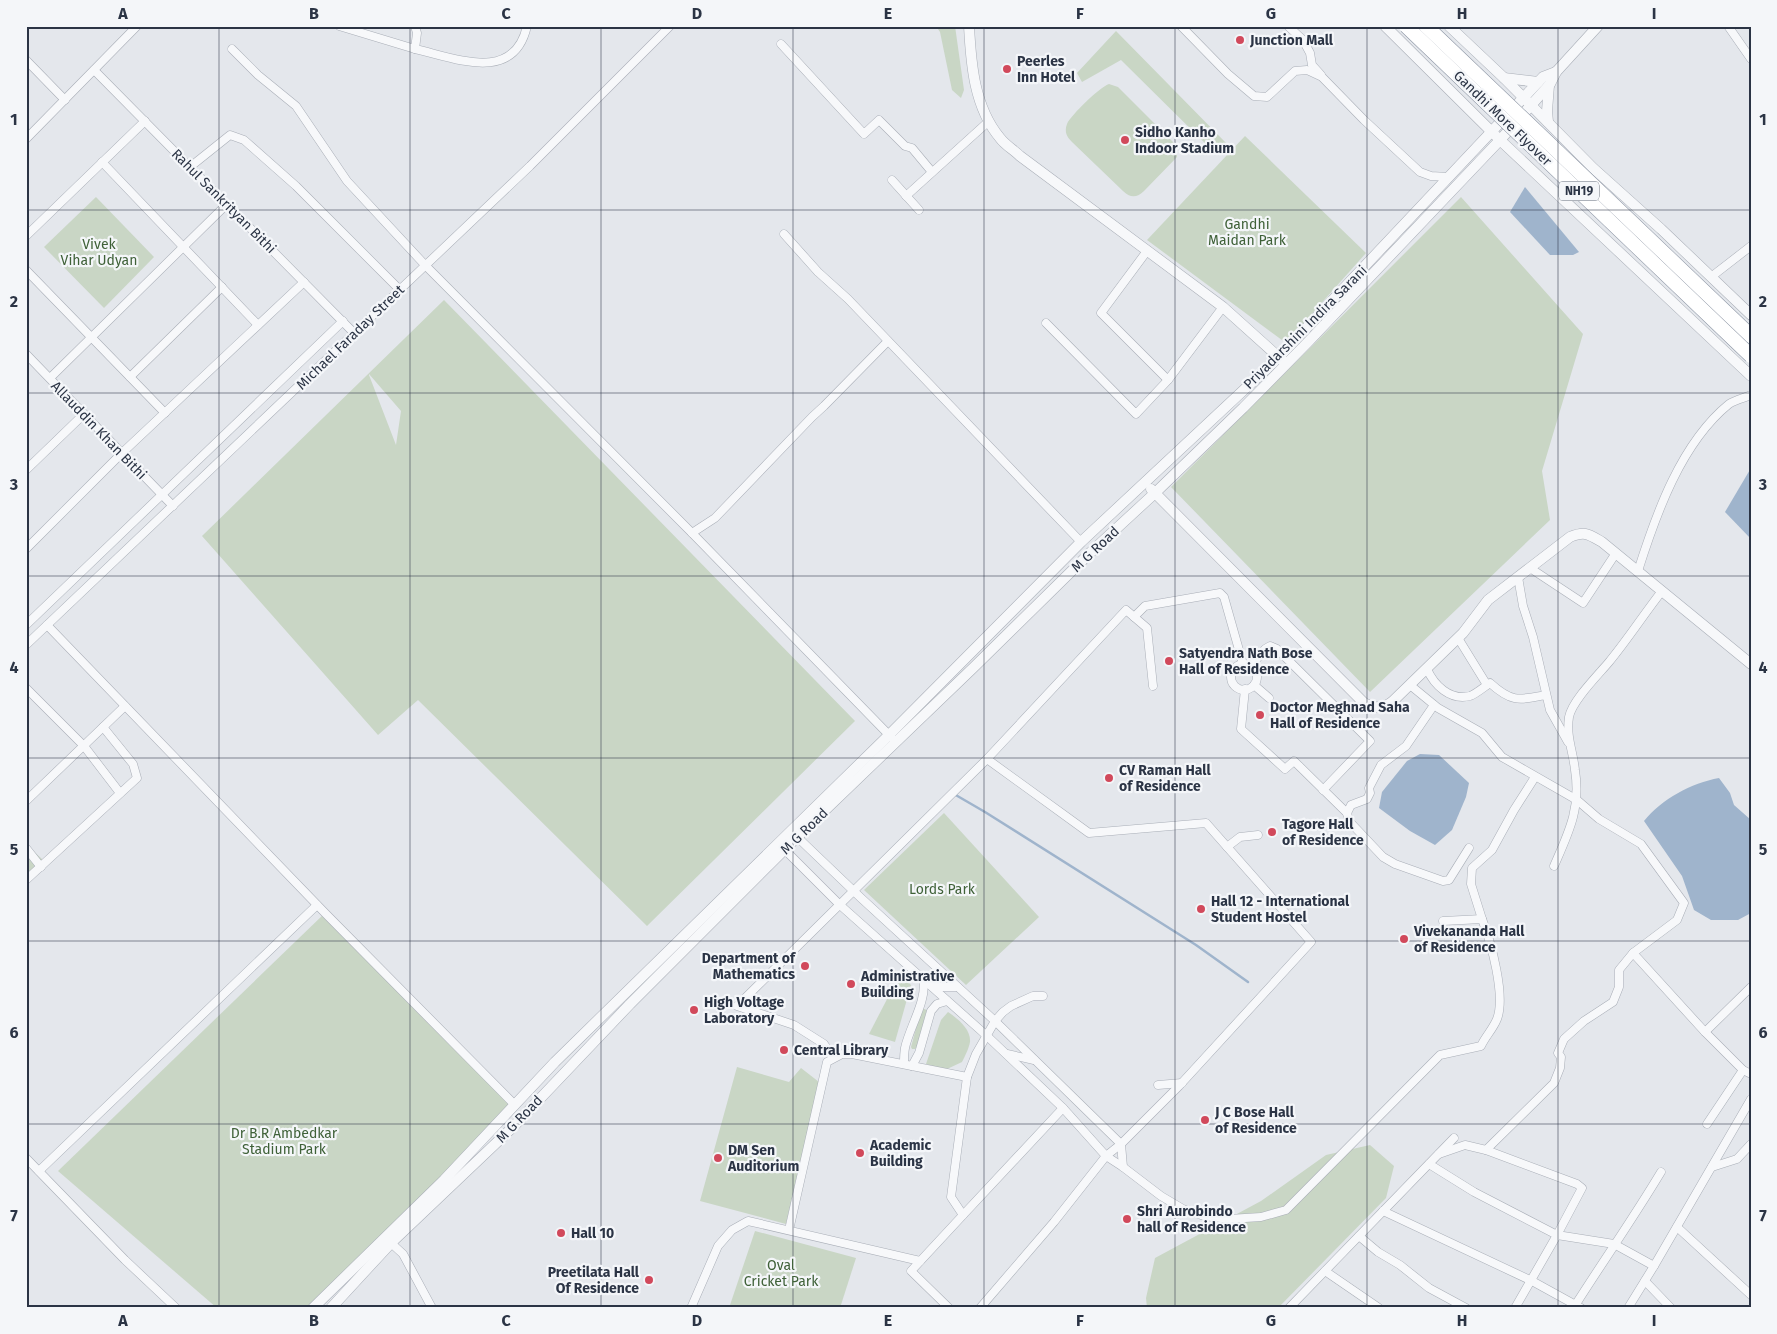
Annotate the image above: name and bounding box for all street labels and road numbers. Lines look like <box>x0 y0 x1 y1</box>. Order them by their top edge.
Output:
street label: Gandhi More Flyover <box>1450 67 1556 170</box>
street label: Rahul Sankrityan Bithi <box>168 146 279 257</box>
road number: NH19 <box>1559 182 1599 200</box>
street label: Priyadarshini Indira Sarani <box>1240 262 1371 393</box>
street label: Michael Faraday Street <box>293 281 408 393</box>
street label: Allauddin Khan Bithi <box>47 378 150 483</box>
street label: M G Road <box>1068 523 1123 576</box>
street label: M G Road <box>777 805 832 858</box>
street label: M G Road <box>493 1092 546 1147</box>

